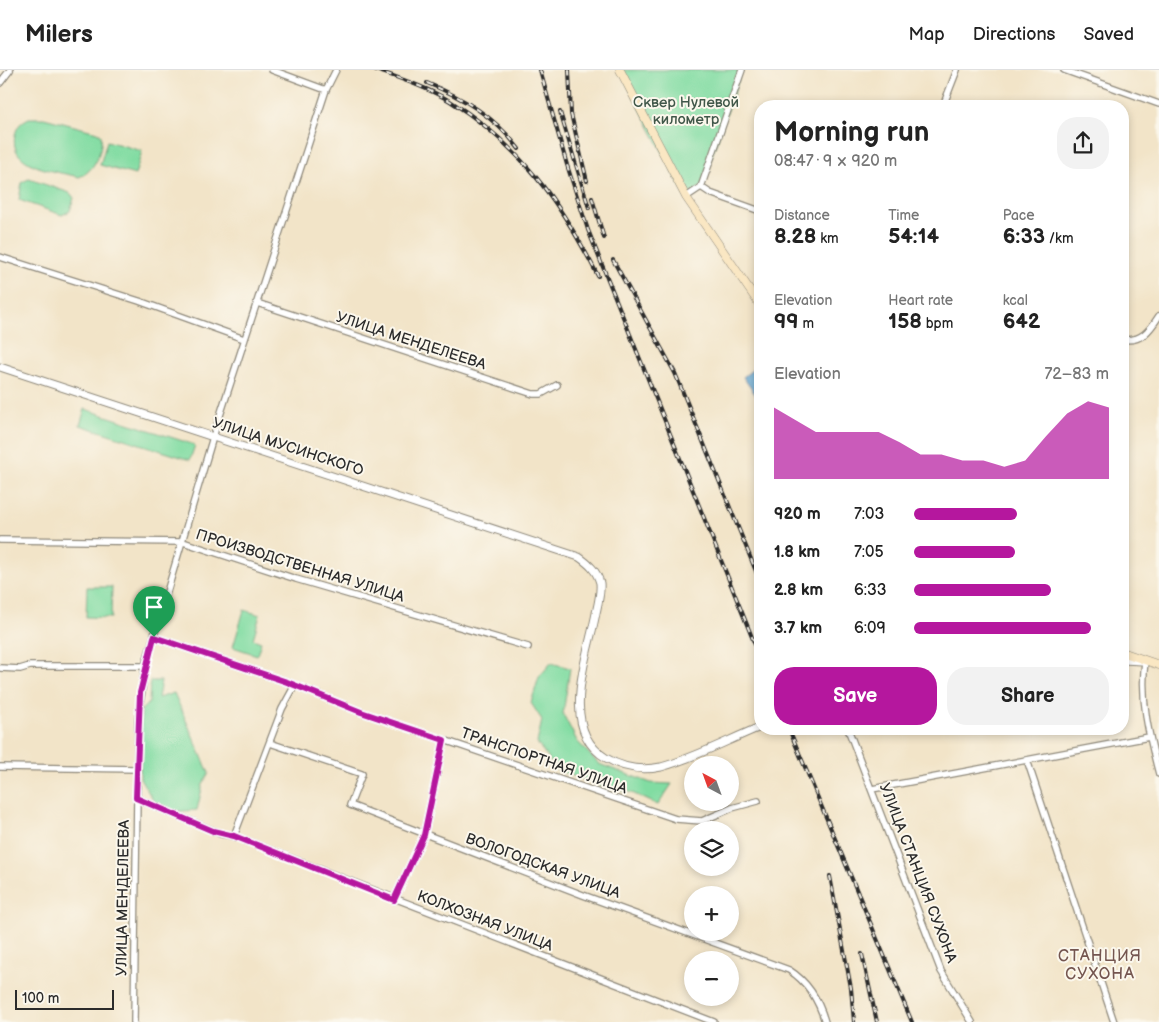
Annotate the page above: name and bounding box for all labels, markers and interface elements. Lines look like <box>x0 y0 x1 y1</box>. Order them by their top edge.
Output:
text: Milers <box>25 20 93 49</box>
text: Map <box>909 24 945 45</box>
text: Directions <box>973 24 1055 45</box>
text: Saved <box>1083 24 1134 45</box>
park label: Сквер Нулевой километр <box>633 93 739 129</box>
text: Morning run <box>774 116 929 149</box>
button: share <box>1057 117 1109 169</box>
text: 08:47 · 9 × 920 m <box>774 152 897 171</box>
text: Distance <box>774 207 830 224</box>
text: Time <box>888 207 919 224</box>
text: Pace <box>1003 207 1035 224</box>
text: 8.28 <box>774 224 816 249</box>
text: 54:14 <box>888 224 939 249</box>
text: 6:33 <box>1003 224 1045 249</box>
text: km <box>816 230 839 247</box>
text: /km <box>1045 230 1074 247</box>
text: Elevation <box>774 292 832 309</box>
text: Heart rate <box>888 292 953 309</box>
text: kcal <box>1003 292 1028 309</box>
street label: УЛИЦА МЕНДЕЛЕЕВА <box>334 308 489 375</box>
text: 99 <box>774 309 799 334</box>
text: 158 <box>888 309 922 334</box>
text: 642 <box>1003 309 1040 334</box>
text: m <box>799 315 814 332</box>
text: bpm <box>922 315 953 332</box>
text: Elevation <box>774 365 841 384</box>
text: 72–83 m <box>1044 365 1109 384</box>
street label: УЛИЦА МУСИНСКОГО <box>210 414 366 481</box>
text: 920 m <box>774 505 821 524</box>
text: 7:03 <box>854 505 884 524</box>
street label: ПРОИЗВОДСТВЕННАЯ УЛИЦА <box>194 525 407 607</box>
text: 1.8 km <box>774 543 820 562</box>
text: 7:05 <box>854 543 884 562</box>
text: 2.8 km <box>774 581 823 600</box>
text: 6:33 <box>854 581 887 600</box>
pin <box>133 586 175 637</box>
icon: arrive <box>140 593 168 621</box>
text: 3.7 km <box>774 619 822 638</box>
text: 6:09 <box>854 619 886 638</box>
button: Save <box>774 667 937 725</box>
button: Share <box>947 667 1109 725</box>
street label: ТРАНСПОРТНАЯ УЛИЦА <box>458 724 630 799</box>
north arrow <box>684 756 739 811</box>
map controls <box>684 756 739 1006</box>
street label: УЛИЦА СТАНЦИЯ СУХОНА <box>875 780 961 966</box>
street label: УЛИЦА МЕНДЕЛЕЕВА <box>112 819 134 976</box>
button: layers <box>684 821 739 876</box>
street label: ВОЛОГОДСКАЯ УЛИЦА <box>463 829 624 903</box>
street label: КОЛХОЗНАЯ УЛИЦА <box>415 886 556 956</box>
button: + <box>684 886 739 941</box>
district label: СТАНЦИЯ СУХОНА <box>1058 947 1142 984</box>
button: − <box>684 951 739 1006</box>
scale bar <box>15 987 114 1010</box>
text: 100 m <box>22 990 59 1007</box>

